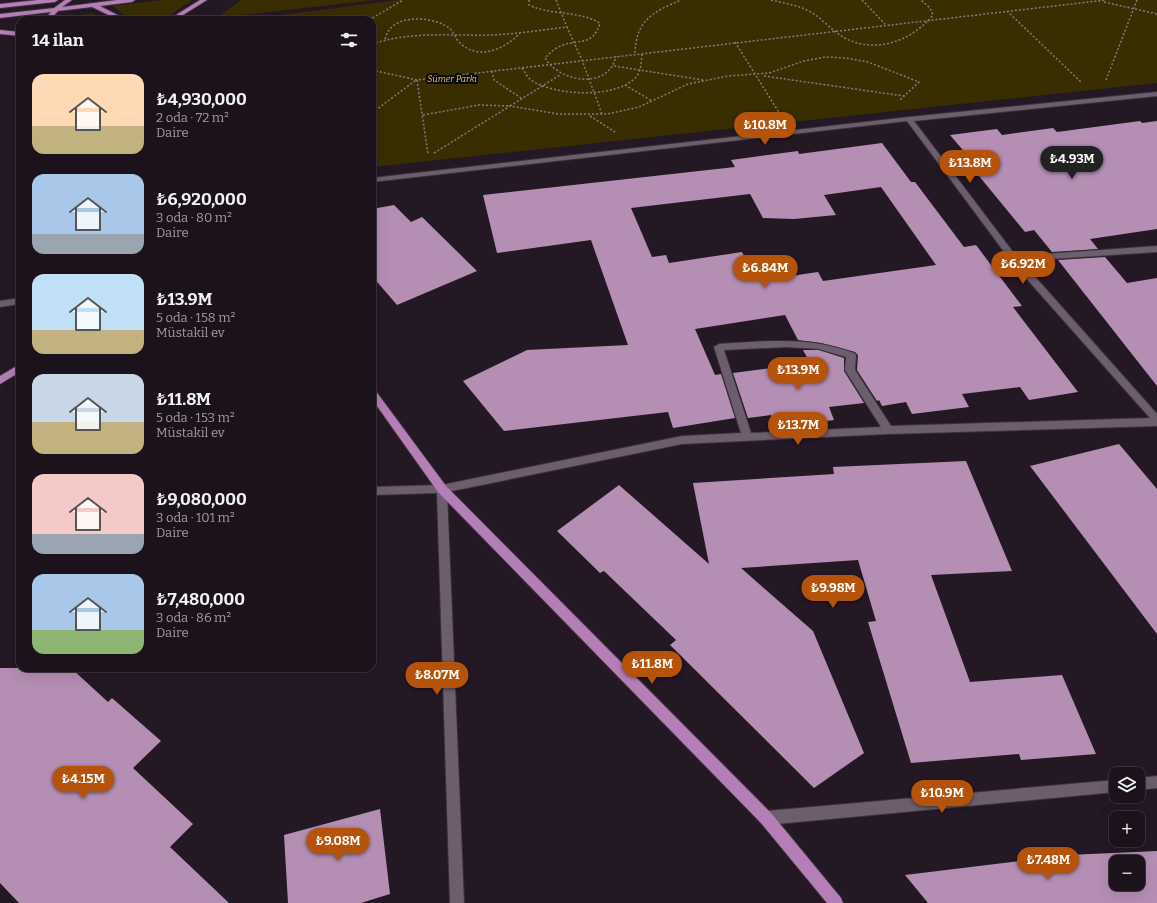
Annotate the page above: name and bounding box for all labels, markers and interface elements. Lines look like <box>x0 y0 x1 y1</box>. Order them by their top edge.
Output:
icon: filters <box>338 29 360 51</box>
text: 14 ilan <box>32 30 84 51</box>
park label: Sümer Parkı <box>427 74 477 84</box>
text: ₺4,930,000 <box>156 89 247 110</box>
icon: home <box>64 90 112 138</box>
text: 2 oda · 72 m² <box>156 110 229 125</box>
pin: ₺10.8M <box>732 112 798 146</box>
text: ₺10.8M <box>743 117 787 132</box>
text: Daire <box>156 125 189 140</box>
pin: ₺4.93M <box>1039 146 1105 180</box>
pin: ₺13.8M <box>937 150 1003 184</box>
text: ₺4.93M <box>1049 151 1095 166</box>
text: ₺13.8M <box>948 155 992 170</box>
text: ₺6,920,000 <box>156 189 247 210</box>
icon: home <box>64 190 112 238</box>
text: 3 oda · 80 m² <box>156 210 232 225</box>
text: Daire <box>156 225 189 240</box>
pin: ₺6.92M <box>990 251 1056 285</box>
pin: ₺6.84M <box>732 255 798 289</box>
text: ₺6.92M <box>1000 256 1046 271</box>
text: ₺6.84M <box>742 260 788 275</box>
text: ₺13.9M <box>156 289 212 310</box>
icon: home <box>64 290 112 338</box>
text: 5 oda · 158 m² <box>156 310 235 325</box>
text: Müstakil ev <box>156 325 225 340</box>
pin: ₺13.9M <box>765 357 831 391</box>
text: ₺13.9M <box>776 362 820 377</box>
text: ₺11.8M <box>156 389 211 410</box>
icon: home <box>64 390 112 438</box>
text: 5 oda · 153 m² <box>156 410 235 425</box>
pin: ₺13.7M <box>765 412 831 446</box>
text: ₺13.7M <box>777 417 819 432</box>
text: Müstakil ev <box>156 425 225 440</box>
text: ₺9,080,000 <box>156 489 247 510</box>
icon: home <box>64 490 112 538</box>
text: 3 oda · 101 m² <box>156 510 235 525</box>
text: Daire <box>156 525 189 540</box>
pin: ₺9.98M <box>800 575 866 609</box>
text: ₺9.98M <box>810 580 856 595</box>
text: ₺7,480,000 <box>156 589 245 610</box>
icon: home <box>64 590 112 638</box>
text: 3 oda · 86 m² <box>156 610 231 625</box>
text: Daire <box>156 625 189 640</box>
pin: ₺11.8M <box>619 651 685 685</box>
text: ₺11.8M <box>631 656 673 671</box>
pin: ₺8.07M <box>404 662 470 696</box>
text: ₺8.07M <box>414 667 460 682</box>
pin: ₺4.15M <box>50 766 116 800</box>
map controls <box>1109 767 1145 891</box>
button: layers <box>1109 767 1145 803</box>
text: ₺4.15M <box>61 771 105 786</box>
pin: ₺10.9M <box>909 780 975 814</box>
text: ₺10.9M <box>920 785 964 800</box>
button: + <box>1109 811 1145 847</box>
pin: ₺9.08M <box>305 828 371 862</box>
text: ₺9.08M <box>315 833 361 848</box>
pin: ₺7.48M <box>1015 847 1081 881</box>
text: ₺7.48M <box>1026 852 1070 867</box>
button: − <box>1109 855 1145 891</box>

